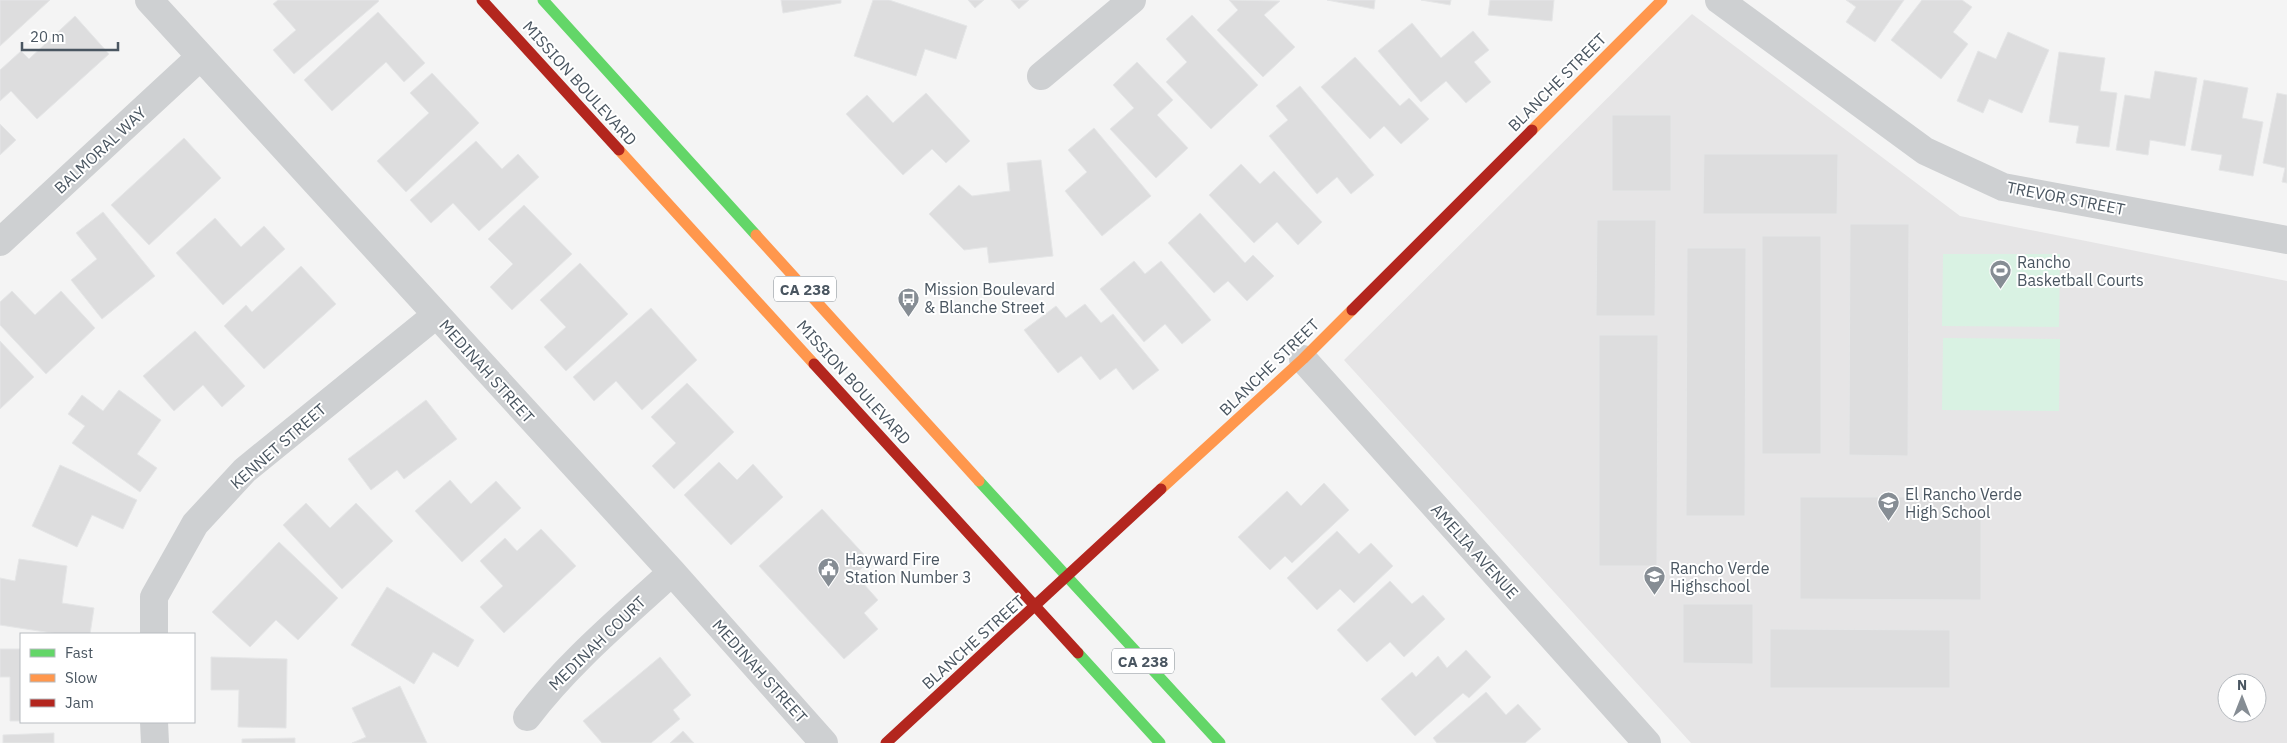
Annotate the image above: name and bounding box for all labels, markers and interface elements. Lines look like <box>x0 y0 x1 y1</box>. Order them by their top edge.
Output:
street label: MISSION BOULEVARD <box>519 17 641 149</box>
scale bar <box>22 20 119 52</box>
text: 20 m <box>30 27 65 46</box>
street label: BLANCHE STREET <box>1504 29 1610 135</box>
street label: BALMORAL WAY <box>50 102 150 198</box>
street label: TREVOR STREET <box>2005 177 2127 219</box>
place label: Rancho Basketball Courts <box>2017 252 2144 290</box>
sports icon: Rancho Basketball Courts <box>1989 259 2013 290</box>
road number: CA 238 <box>774 276 836 302</box>
place label: Mission Boulevard & Blanche Street <box>924 279 1055 317</box>
bus stop icon: Mission Boulevard & Blanche Street <box>896 286 920 317</box>
street label: BLANCHE STREET <box>1215 314 1323 420</box>
street label: MEDINAH STREET <box>435 315 539 427</box>
street label: MISSION BOULEVARD <box>793 316 915 448</box>
street label: KENNET STREET <box>226 399 330 493</box>
place label: El Rancho Verde High School <box>1905 484 2022 522</box>
school or university icon: El Rancho Verde High School <box>1877 491 1901 522</box>
street label: AMELIA AVENUE <box>1427 499 1523 603</box>
place label: Hayward Fire Station Number 3 <box>845 549 972 587</box>
public building icon: Hayward Fire Station Number 3 <box>817 556 841 587</box>
place label: Rancho Verde Highschool <box>1670 558 1770 596</box>
school or university icon: Rancho Verde Highschool <box>1642 565 1666 596</box>
street label: BLANCHE STREET <box>918 591 1028 693</box>
street label: MEDINAH COURT <box>544 592 650 694</box>
street label: MEDINAH STREET <box>708 615 812 727</box>
legend <box>20 633 195 723</box>
text: Fast <box>65 643 93 662</box>
road number: CA 238 <box>1112 648 1174 674</box>
text: Slow <box>65 668 98 687</box>
north arrow <box>2217 673 2267 723</box>
text: N <box>2237 676 2247 694</box>
text: Jam <box>65 693 94 712</box>

